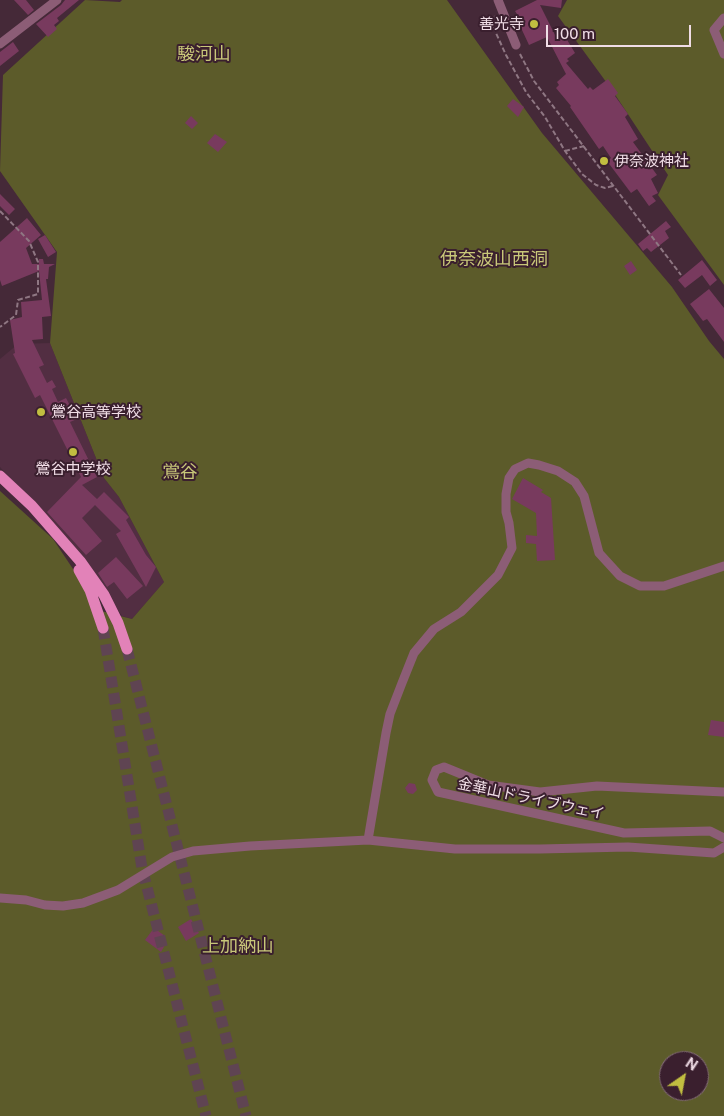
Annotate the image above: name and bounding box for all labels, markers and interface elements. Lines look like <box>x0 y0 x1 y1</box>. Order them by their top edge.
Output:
place label: 善光寺 <box>479 15 524 33</box>
scale bar <box>549 15 694 47</box>
marker: 善光寺 <box>528 18 540 30</box>
text: 100 m <box>554 25 595 42</box>
district label: 駿河山 <box>177 43 231 65</box>
place label: 伊奈波神社 <box>614 152 689 170</box>
marker: 伊奈波神社 <box>598 155 610 167</box>
district label: 伊奈波山西洞 <box>440 248 548 270</box>
place label: 鶯谷高等学校 <box>51 403 141 421</box>
marker: 鶯谷高等学校 <box>35 406 47 418</box>
marker: 鶯谷中学校 <box>67 446 79 458</box>
place label: 鶯谷中学校 <box>36 460 110 478</box>
district label: 鴬谷 <box>162 461 198 483</box>
street label: 金華山ドライブウェイ <box>456 775 606 823</box>
district label: 上加納山 <box>202 935 274 957</box>
north arrow <box>659 1051 709 1101</box>
text: N <box>683 1055 701 1074</box>

